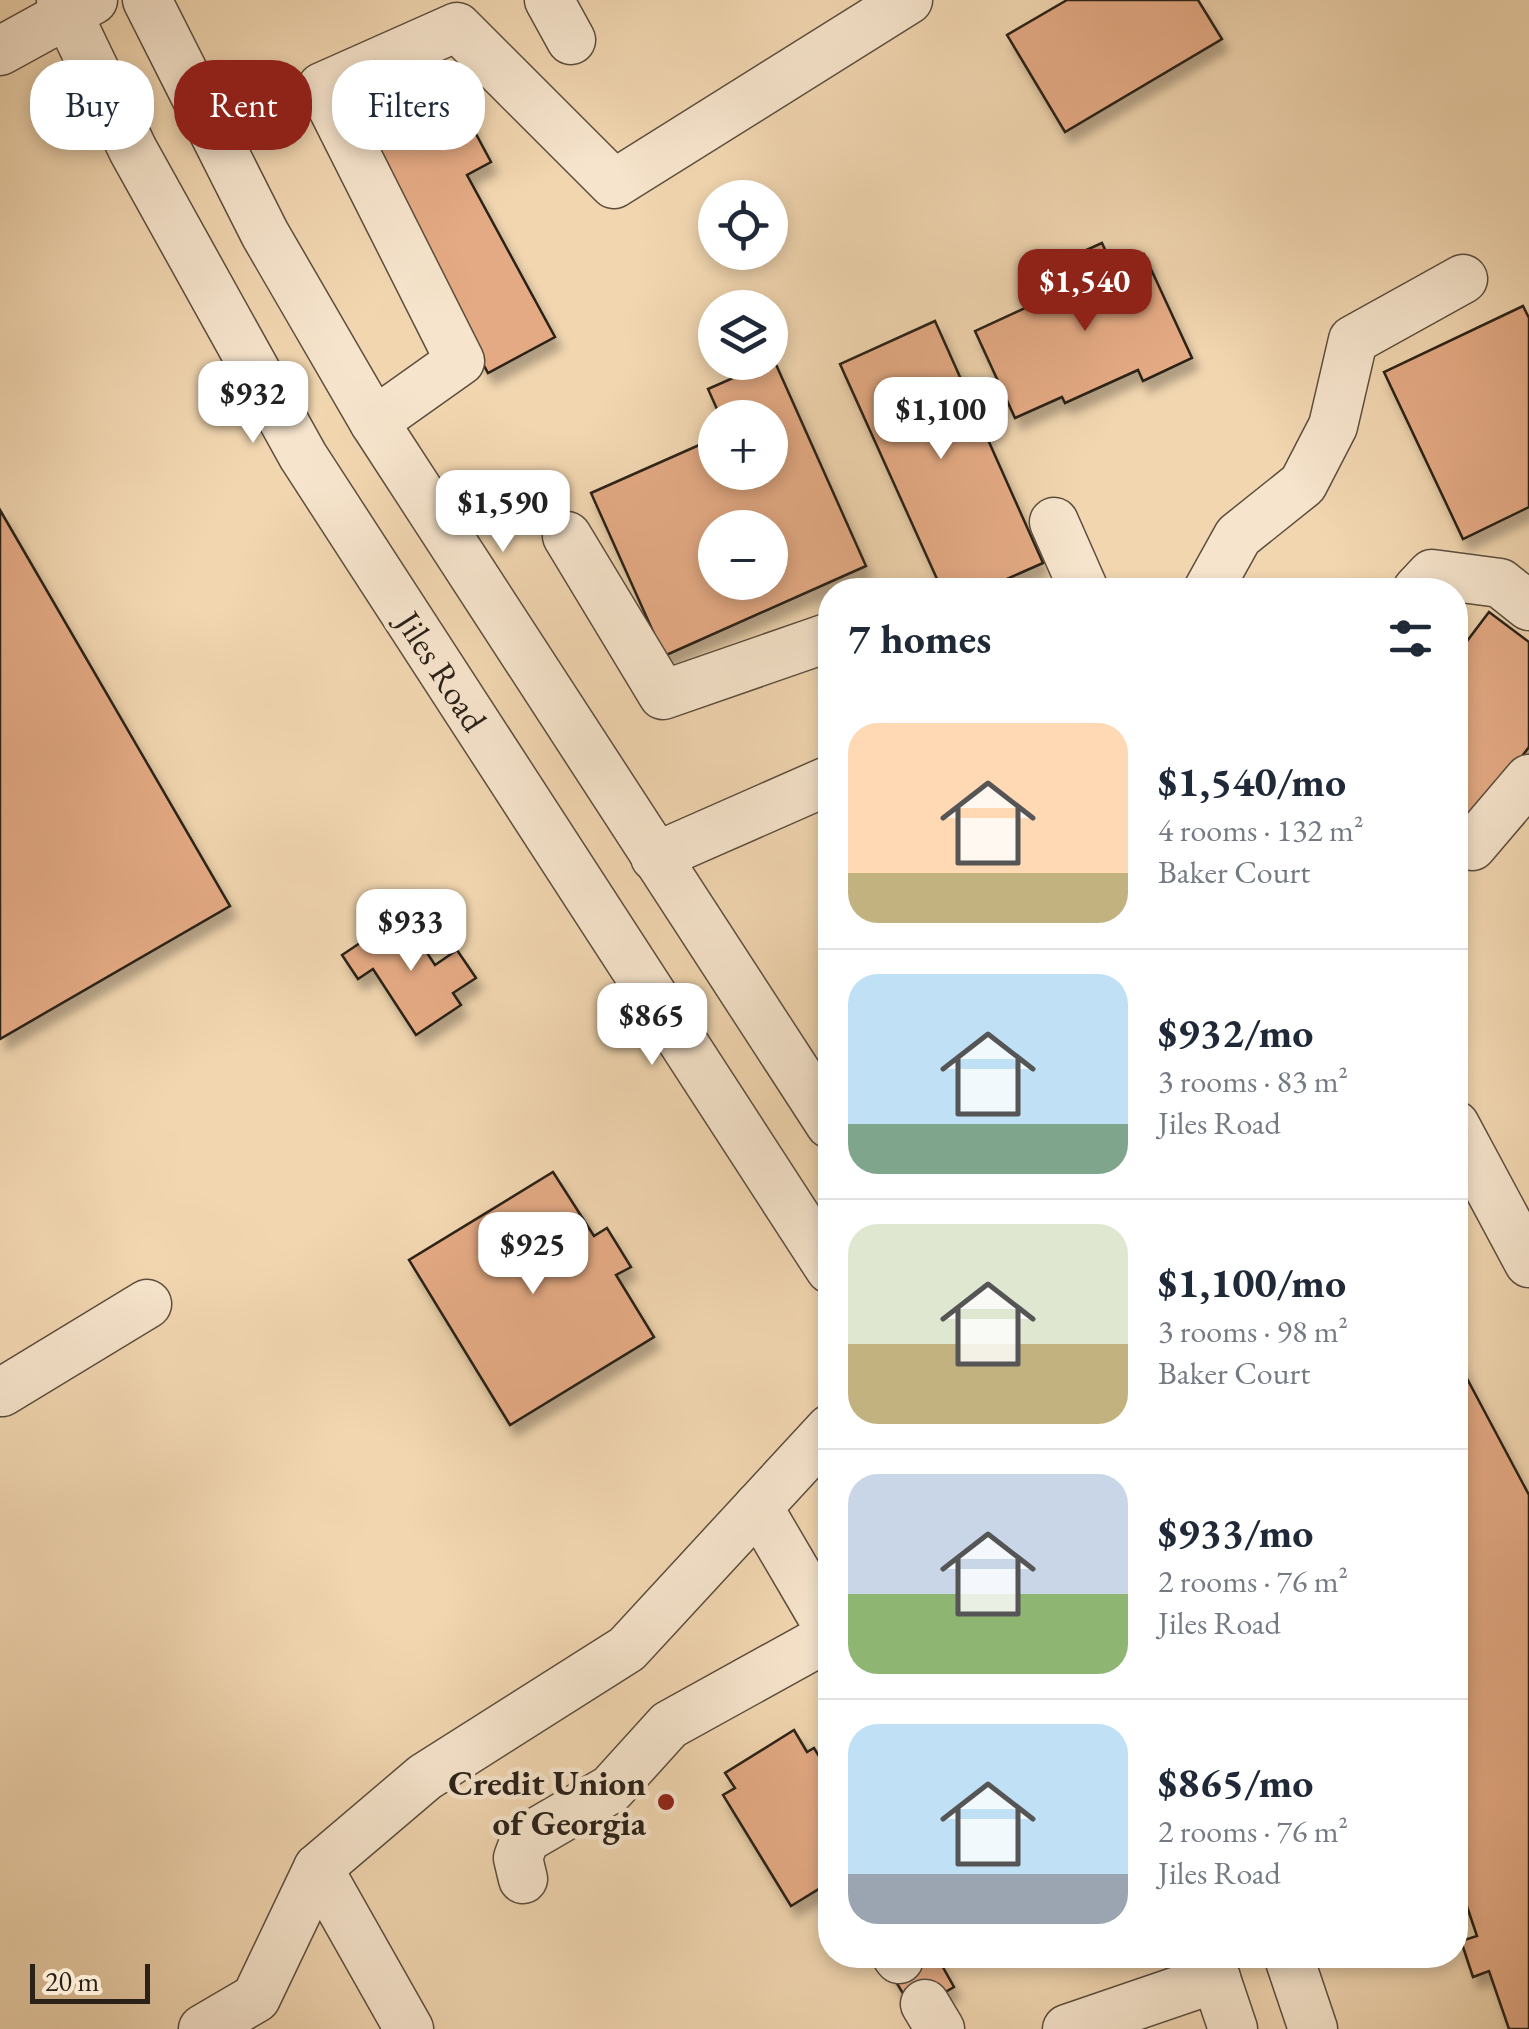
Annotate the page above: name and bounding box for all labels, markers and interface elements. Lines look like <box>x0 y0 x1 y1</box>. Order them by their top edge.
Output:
chip: Buy <box>30 60 154 150</box>
chip: Rent <box>174 60 312 150</box>
chip: Filters <box>332 60 485 150</box>
map controls <box>698 180 788 600</box>
button: locate <box>698 180 788 270</box>
pin: $1,540 <box>1004 249 1166 334</box>
text: $1,540 <box>1040 260 1130 302</box>
button: layers <box>698 290 788 380</box>
pin: $932 <box>194 361 312 446</box>
text: $932 <box>220 372 286 414</box>
pin: $1,100 <box>860 377 1022 462</box>
text: $1,100 <box>896 388 986 430</box>
button: + <box>698 400 788 490</box>
pin: $1,590 <box>422 470 584 555</box>
text: $1,590 <box>458 481 548 523</box>
button: − <box>698 510 788 600</box>
street label: Jiles Road <box>385 600 498 740</box>
text: 7 homes <box>848 611 991 666</box>
icon: filters <box>1383 611 1438 666</box>
text: $1,540/mo <box>1158 754 1346 809</box>
icon: home <box>928 763 1048 883</box>
text: 4 rooms · 132 m² <box>1158 809 1364 851</box>
text: Baker Court <box>1158 851 1310 893</box>
pin: $933 <box>352 889 470 974</box>
text: $933 <box>378 900 444 942</box>
pin: $865 <box>593 983 711 1068</box>
text: $865 <box>619 994 685 1036</box>
text: $932/mo <box>1158 1005 1314 1060</box>
icon: home <box>928 1014 1048 1134</box>
text: 3 rooms · 83 m² <box>1158 1060 1348 1102</box>
text: Jiles Road <box>1158 1102 1281 1144</box>
pin: $925 <box>474 1212 592 1297</box>
text: $925 <box>500 1223 566 1265</box>
text: $1,100/mo <box>1158 1255 1346 1310</box>
icon: home <box>928 1264 1048 1384</box>
text: 3 rooms · 98 m² <box>1158 1310 1348 1352</box>
text: Baker Court <box>1158 1352 1310 1394</box>
text: $933/mo <box>1158 1505 1314 1560</box>
icon: home <box>928 1514 1048 1634</box>
text: 2 rooms · 76 m² <box>1158 1560 1348 1602</box>
text: Jiles Road <box>1158 1602 1281 1644</box>
text: $865/mo <box>1158 1755 1314 1810</box>
place label: Credit Union of Georgia <box>448 1760 647 1845</box>
icon: home <box>928 1764 1048 1884</box>
marker: Credit Union of Georgia <box>655 1791 677 1813</box>
text: 2 rooms · 76 m² <box>1158 1810 1348 1852</box>
text: Jiles Road <box>1158 1852 1281 1894</box>
scale bar <box>30 1959 150 2004</box>
text: 20 m <box>45 1963 99 1999</box>

